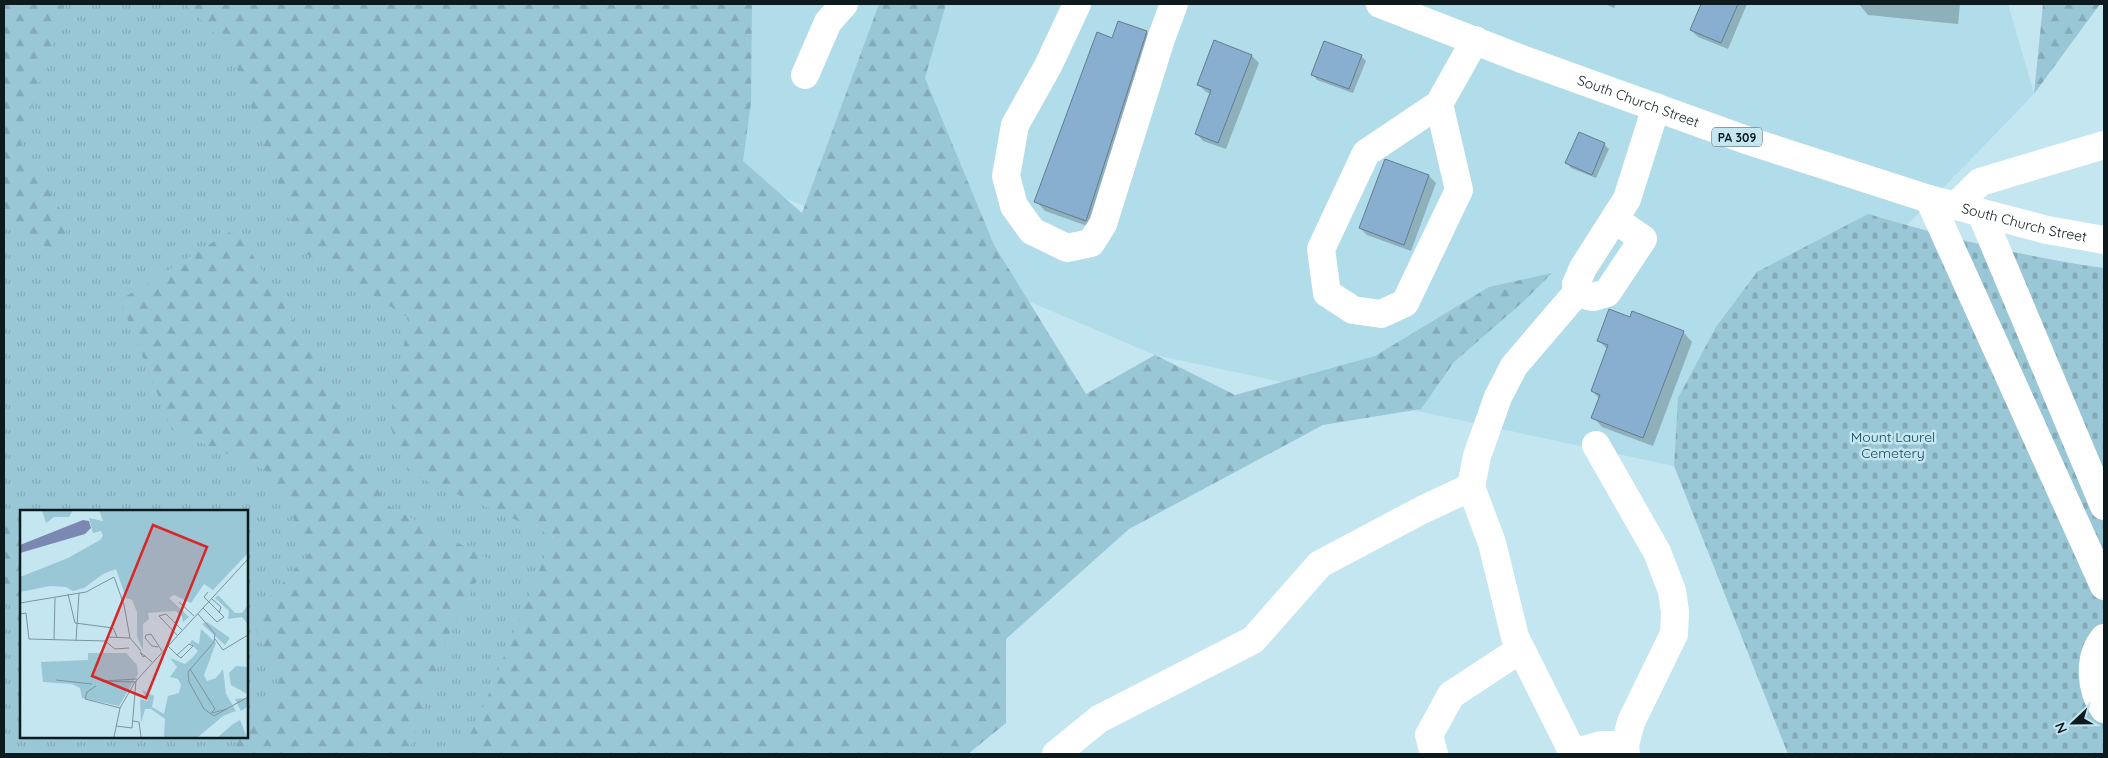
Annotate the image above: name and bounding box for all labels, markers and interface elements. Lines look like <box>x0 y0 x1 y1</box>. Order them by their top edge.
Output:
street label: South Church Street <box>1575 71 1702 131</box>
road number: PA 309 <box>1712 128 1762 146</box>
street label: South Church Street <box>1960 199 2089 246</box>
park label: Mount Laurel Cemetery <box>1851 428 1935 462</box>
inset map <box>20 510 248 738</box>
north arrow <box>2048 698 2098 748</box>
text: N <box>2051 720 2071 736</box>

